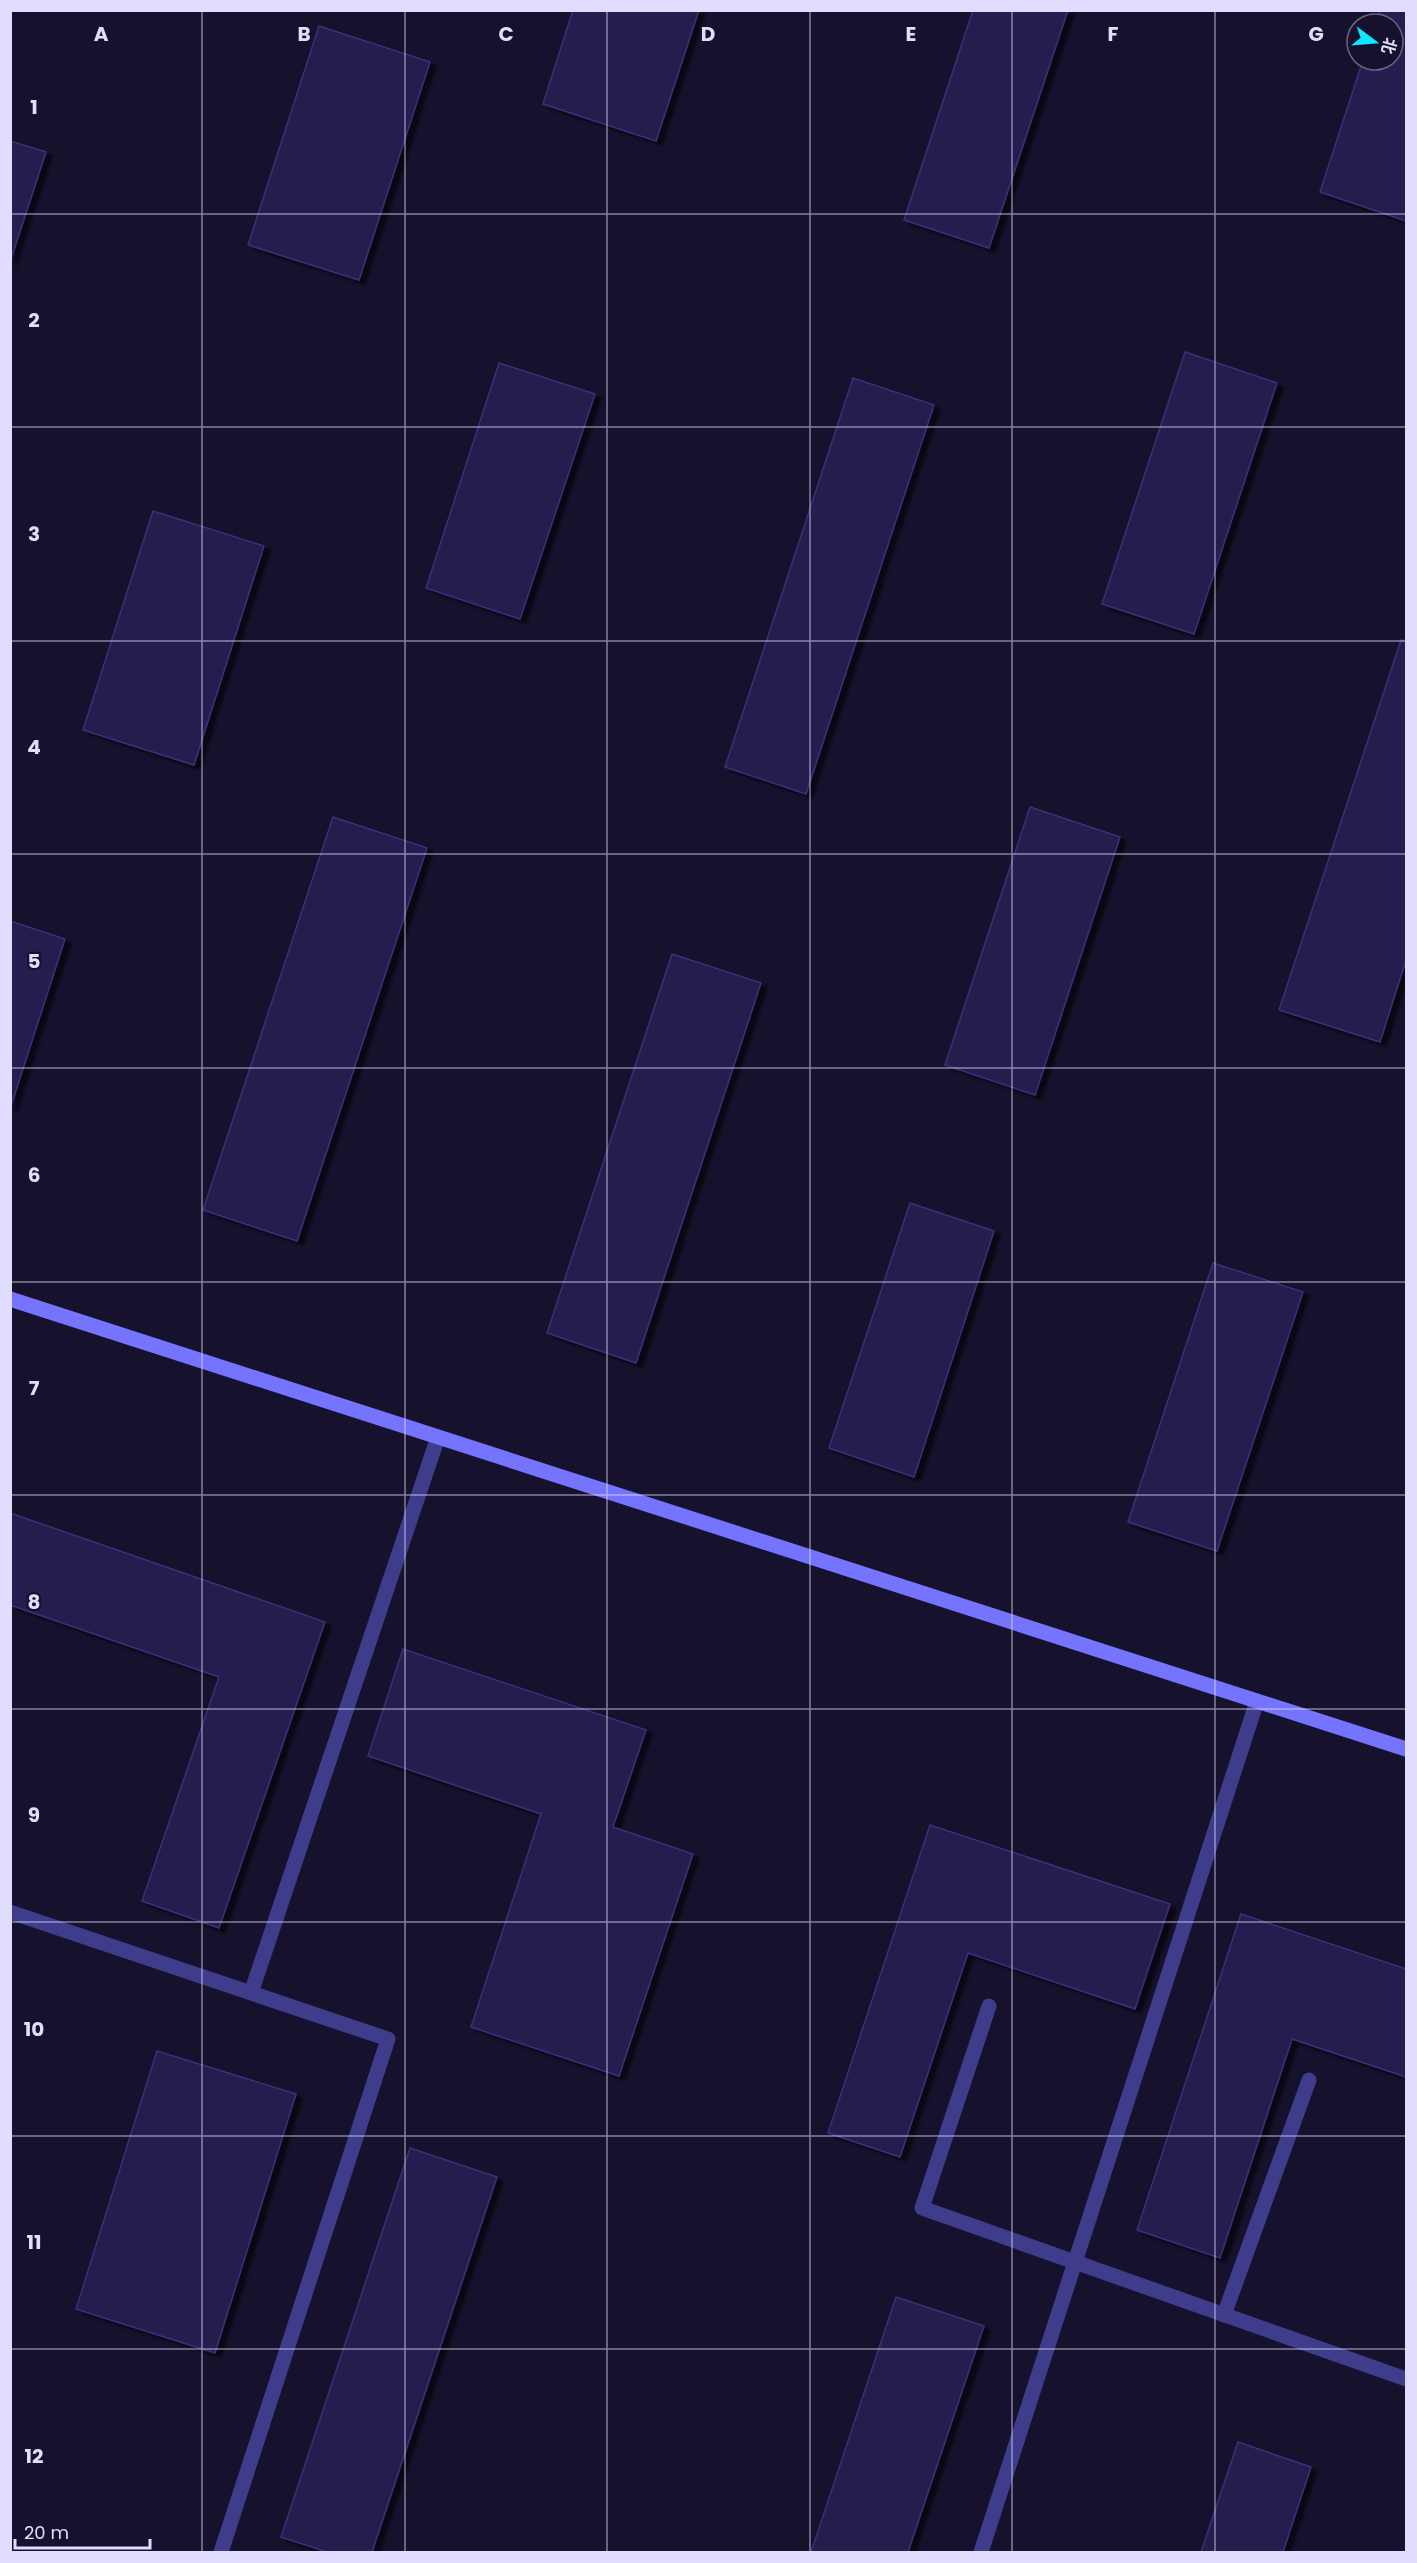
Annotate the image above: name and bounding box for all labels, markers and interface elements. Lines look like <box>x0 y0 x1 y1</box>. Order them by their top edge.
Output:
north arrow <box>1345 12 1405 72</box>
text: A <box>94 20 109 48</box>
text: B <box>297 20 311 48</box>
text: C <box>498 20 514 48</box>
text: D <box>701 20 715 48</box>
text: E <box>906 20 916 48</box>
text: F <box>1108 20 1119 48</box>
text: G <box>1308 20 1324 48</box>
text: 北 <box>1376 35 1402 57</box>
text: 1 <box>30 93 38 121</box>
text: 2 <box>28 306 40 334</box>
text: 3 <box>28 520 40 548</box>
text: 4 <box>27 733 41 761</box>
text: 5 <box>28 947 41 975</box>
text: 6 <box>28 1161 40 1189</box>
text: 7 <box>29 1374 40 1402</box>
text: 8 <box>28 1588 40 1616</box>
text: 9 <box>28 1801 40 1829</box>
text: 10 <box>24 2015 44 2043</box>
text: 11 <box>26 2228 42 2256</box>
text: 12 <box>25 2442 43 2470</box>
scale bar <box>15 2512 150 2550</box>
text: 20 m <box>24 2520 69 2545</box>

